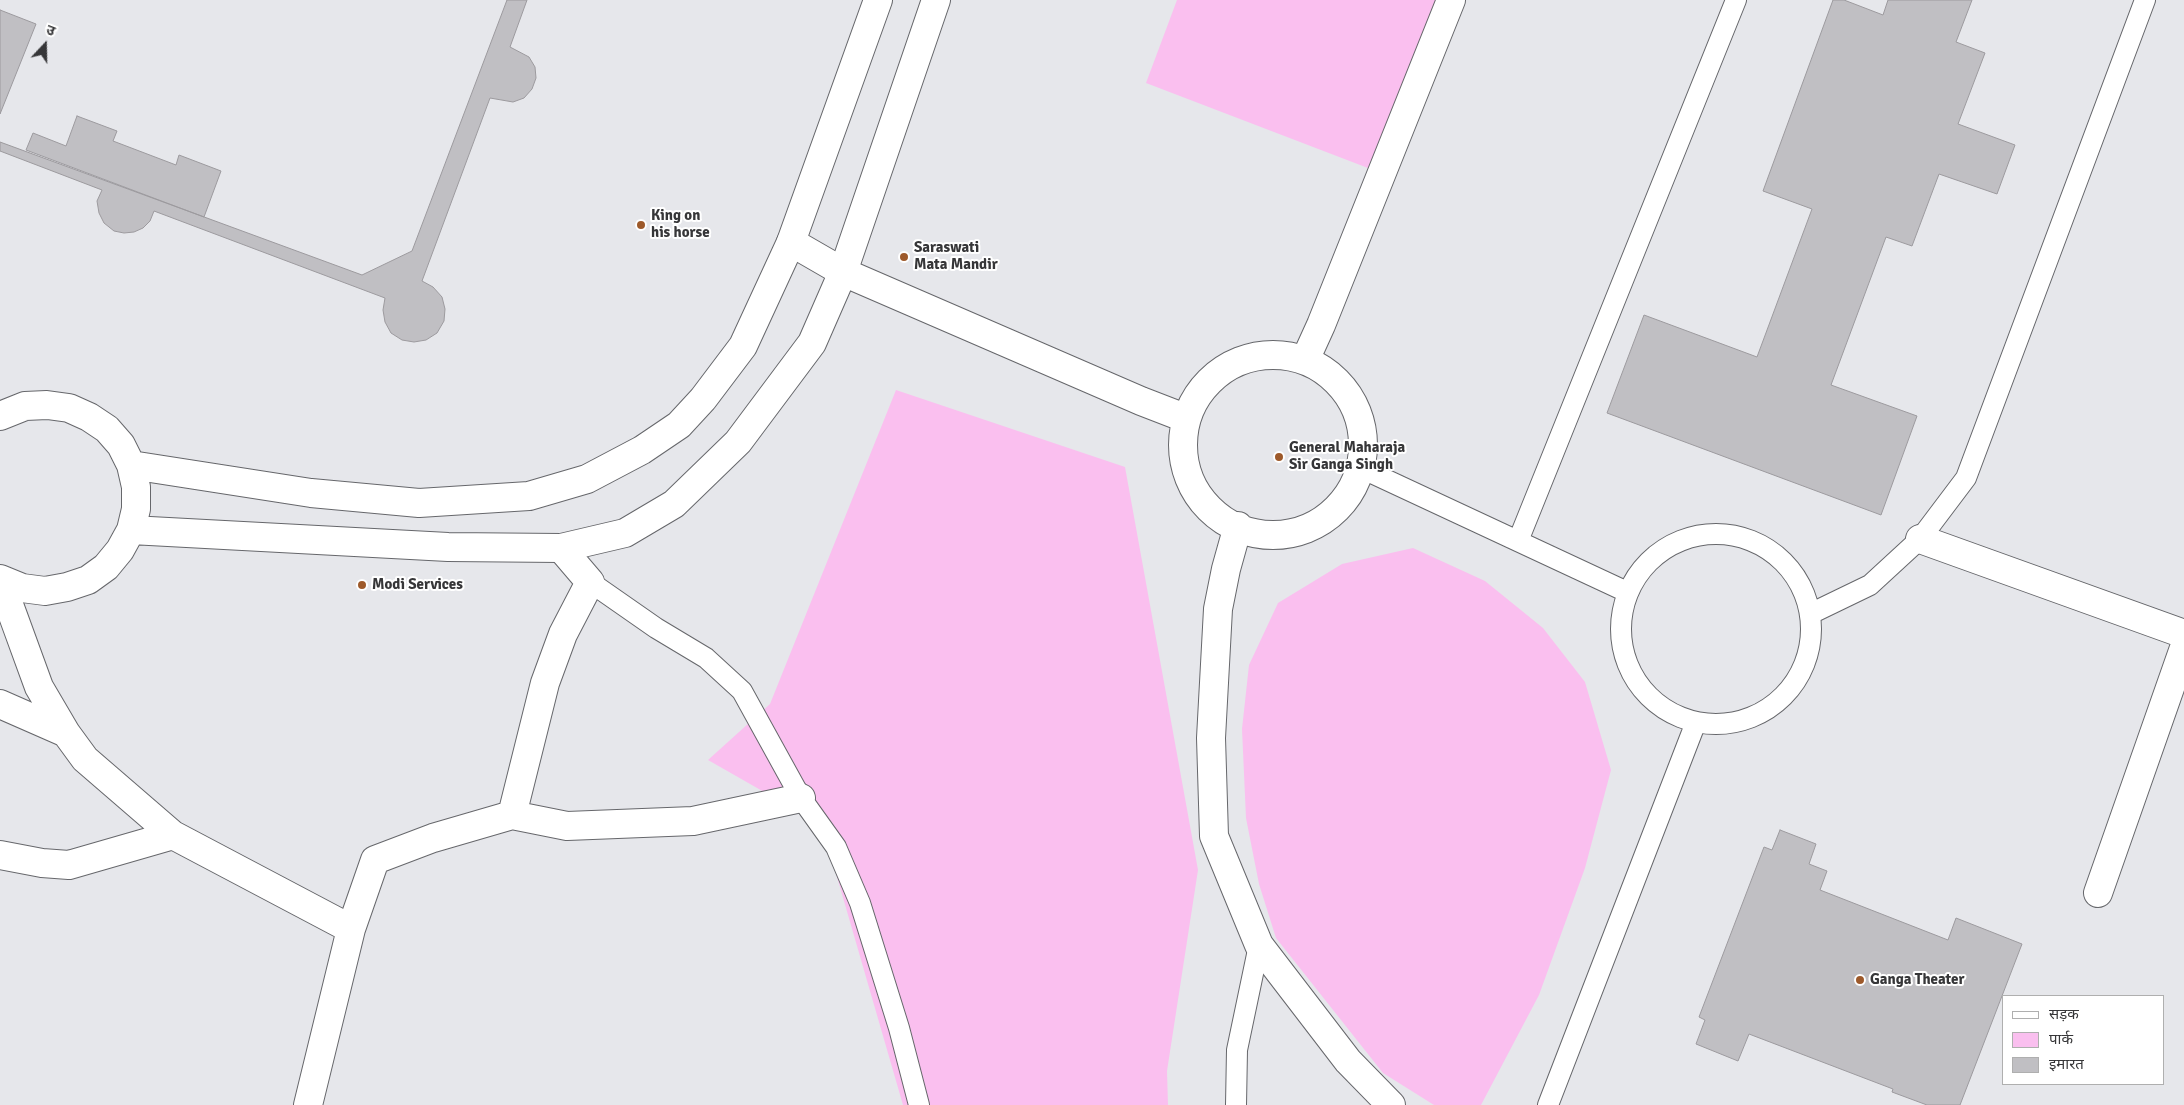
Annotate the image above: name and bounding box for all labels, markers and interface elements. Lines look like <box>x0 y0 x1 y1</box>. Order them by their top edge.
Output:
north arrow <box>20 20 70 70</box>
text: उ <box>44 21 57 40</box>
place label: King on his horse <box>651 207 710 242</box>
marker: King on his horse <box>635 219 647 231</box>
place label: Saraswati Mata Mandir <box>914 239 998 274</box>
marker: Saraswati Mata Mandir <box>898 251 910 263</box>
place label: General Maharaja Sir Ganga Singh <box>1289 439 1405 474</box>
marker: General Maharaja Sir Ganga Singh <box>1273 451 1285 463</box>
place label: Modi Services <box>372 576 463 594</box>
marker: Modi Services <box>356 579 368 591</box>
place label: Ganga Theater <box>1870 971 1964 989</box>
marker: Ganga Theater <box>1854 974 1866 986</box>
legend <box>2002 995 2164 1085</box>
text: सड़क <box>2049 1005 2079 1023</box>
text: पार्क <box>2049 1030 2073 1048</box>
text: इमारत <box>2049 1055 2084 1073</box>

